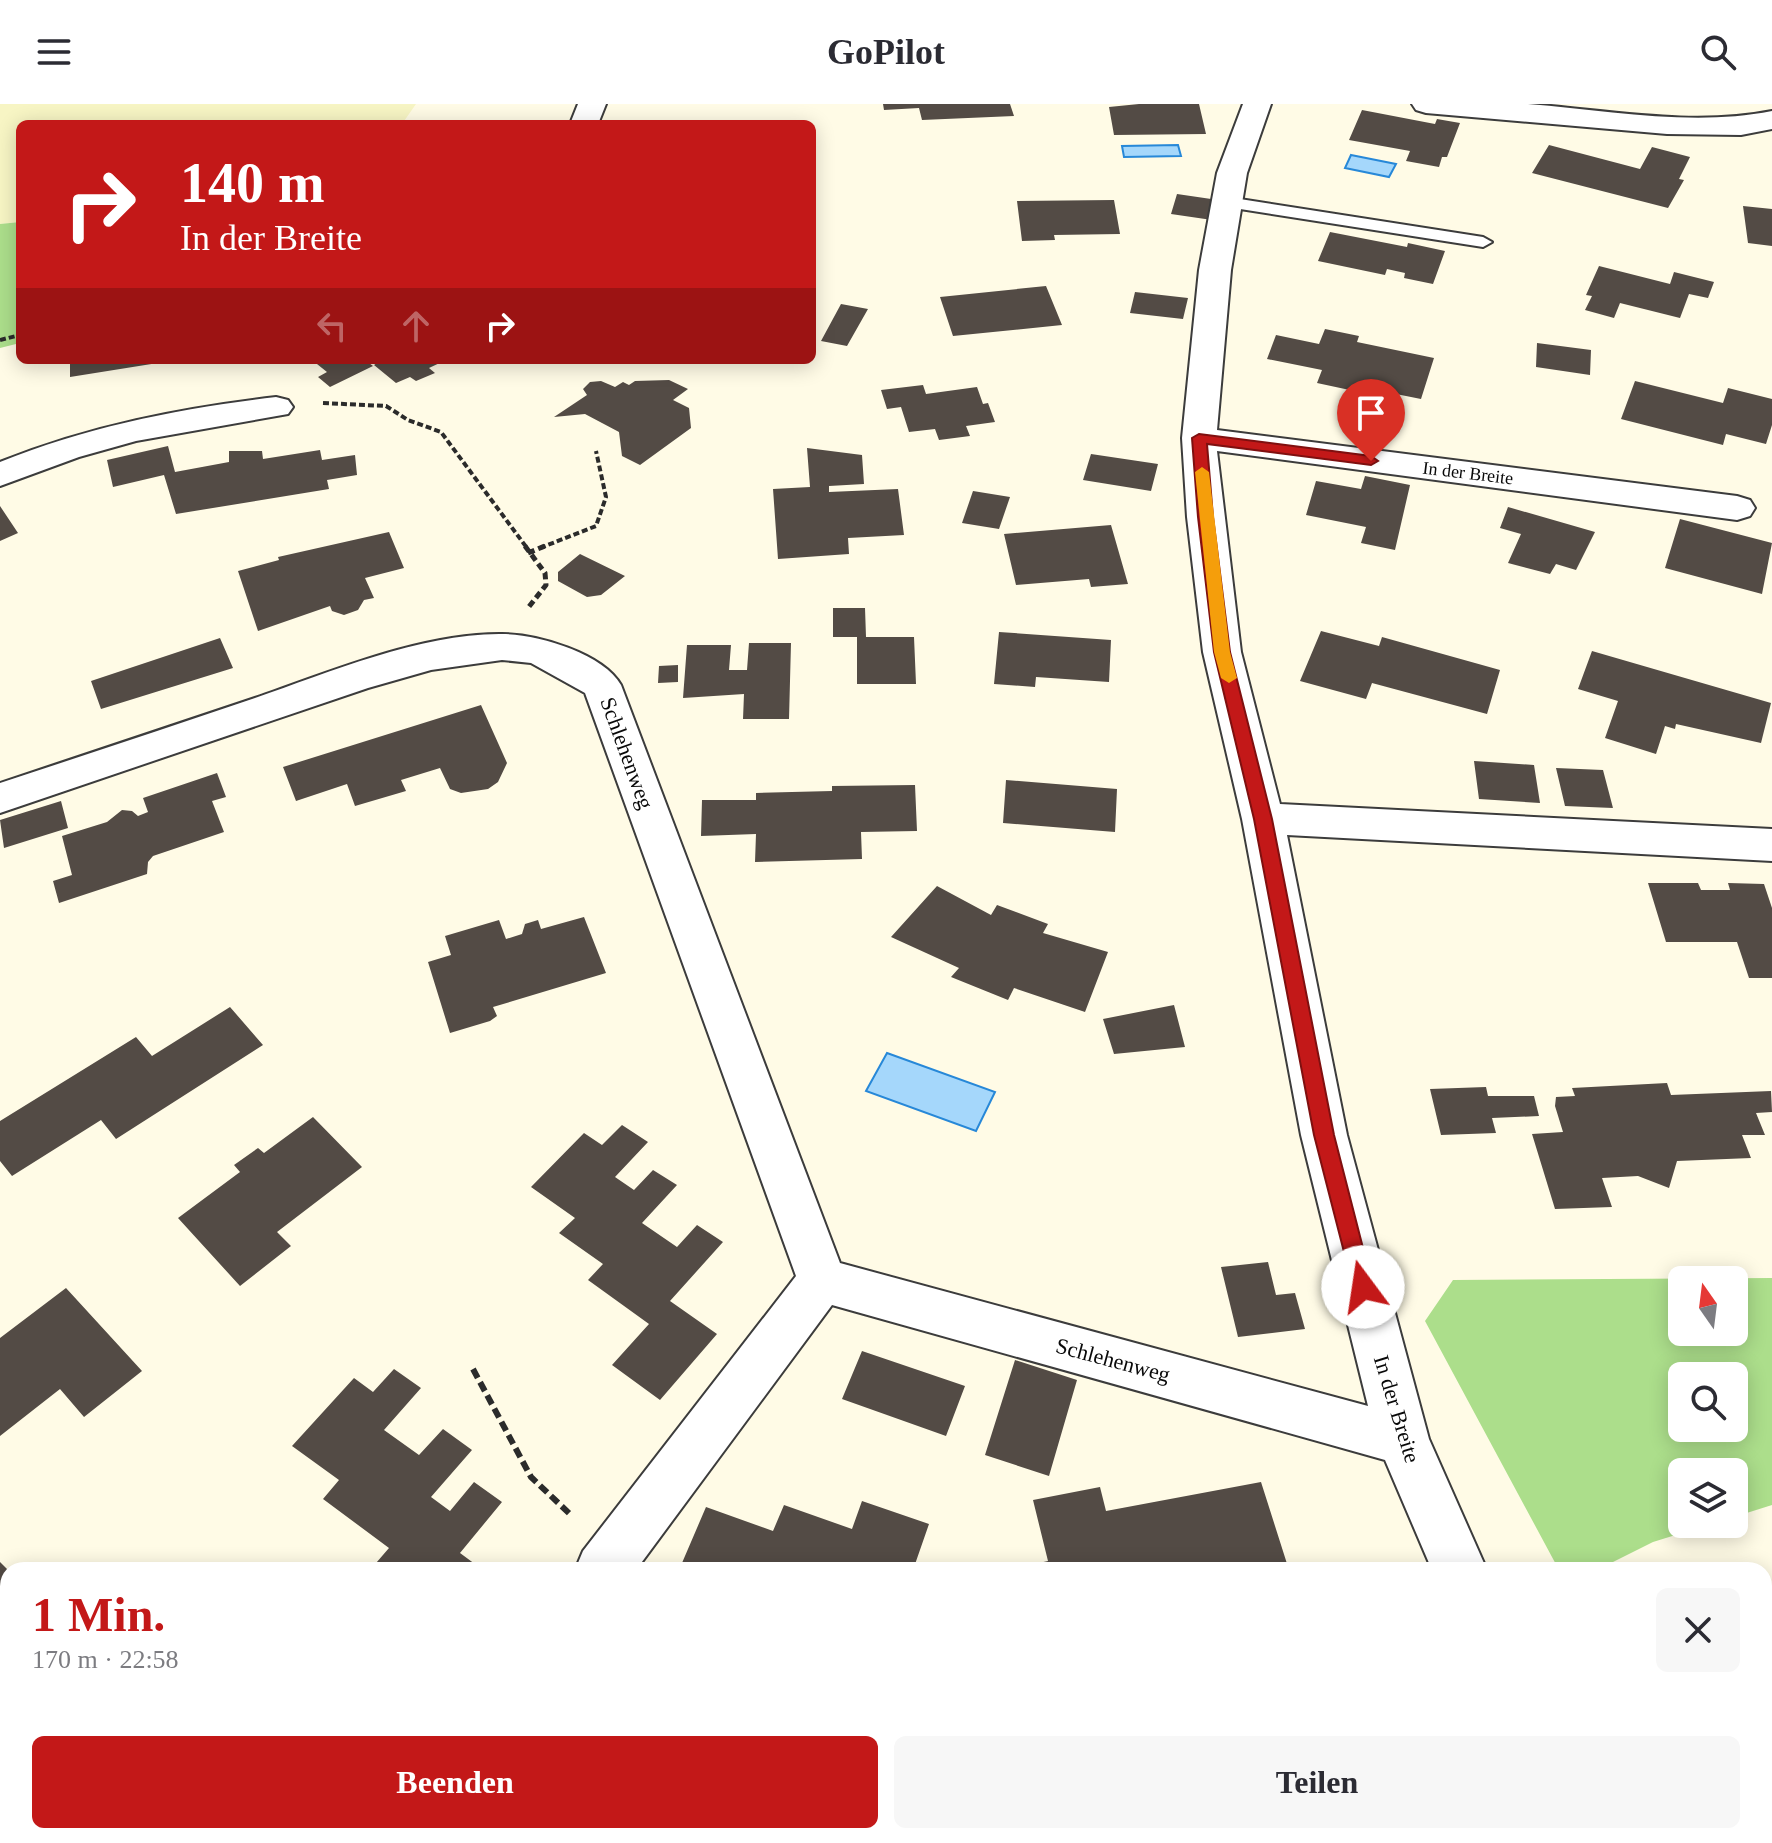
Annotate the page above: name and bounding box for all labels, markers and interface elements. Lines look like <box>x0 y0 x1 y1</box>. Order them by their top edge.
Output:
icon: menu <box>32 30 76 74</box>
icon: search <box>1696 30 1740 74</box>
text: GoPilot <box>827 32 945 72</box>
icon: right <box>48 152 152 256</box>
text: 140 m <box>180 152 325 214</box>
text: In der Breite <box>180 218 362 258</box>
icon: left <box>310 304 354 348</box>
icon: ahead <box>394 304 438 348</box>
icon: right <box>478 304 522 348</box>
pin <box>1337 379 1405 461</box>
icon: arrive <box>1349 391 1393 435</box>
street label: In der Breite <box>1422 458 1514 488</box>
street label: Schlehenweg <box>595 694 659 812</box>
position arrow <box>1321 1245 1405 1329</box>
north arrow <box>1668 1266 1748 1346</box>
map controls <box>1668 1266 1748 1538</box>
street label: Schlehenweg <box>1053 1333 1173 1387</box>
street label: In der Breite <box>1369 1352 1425 1466</box>
button: search <box>1668 1362 1748 1442</box>
button: layers <box>1668 1458 1748 1538</box>
text: 1 Min. <box>32 1588 165 1641</box>
button: close <box>1656 1588 1740 1672</box>
text: 170 m · 22:58 <box>32 1645 179 1674</box>
button: Beenden <box>32 1736 878 1828</box>
button: Teilen <box>894 1736 1740 1828</box>

